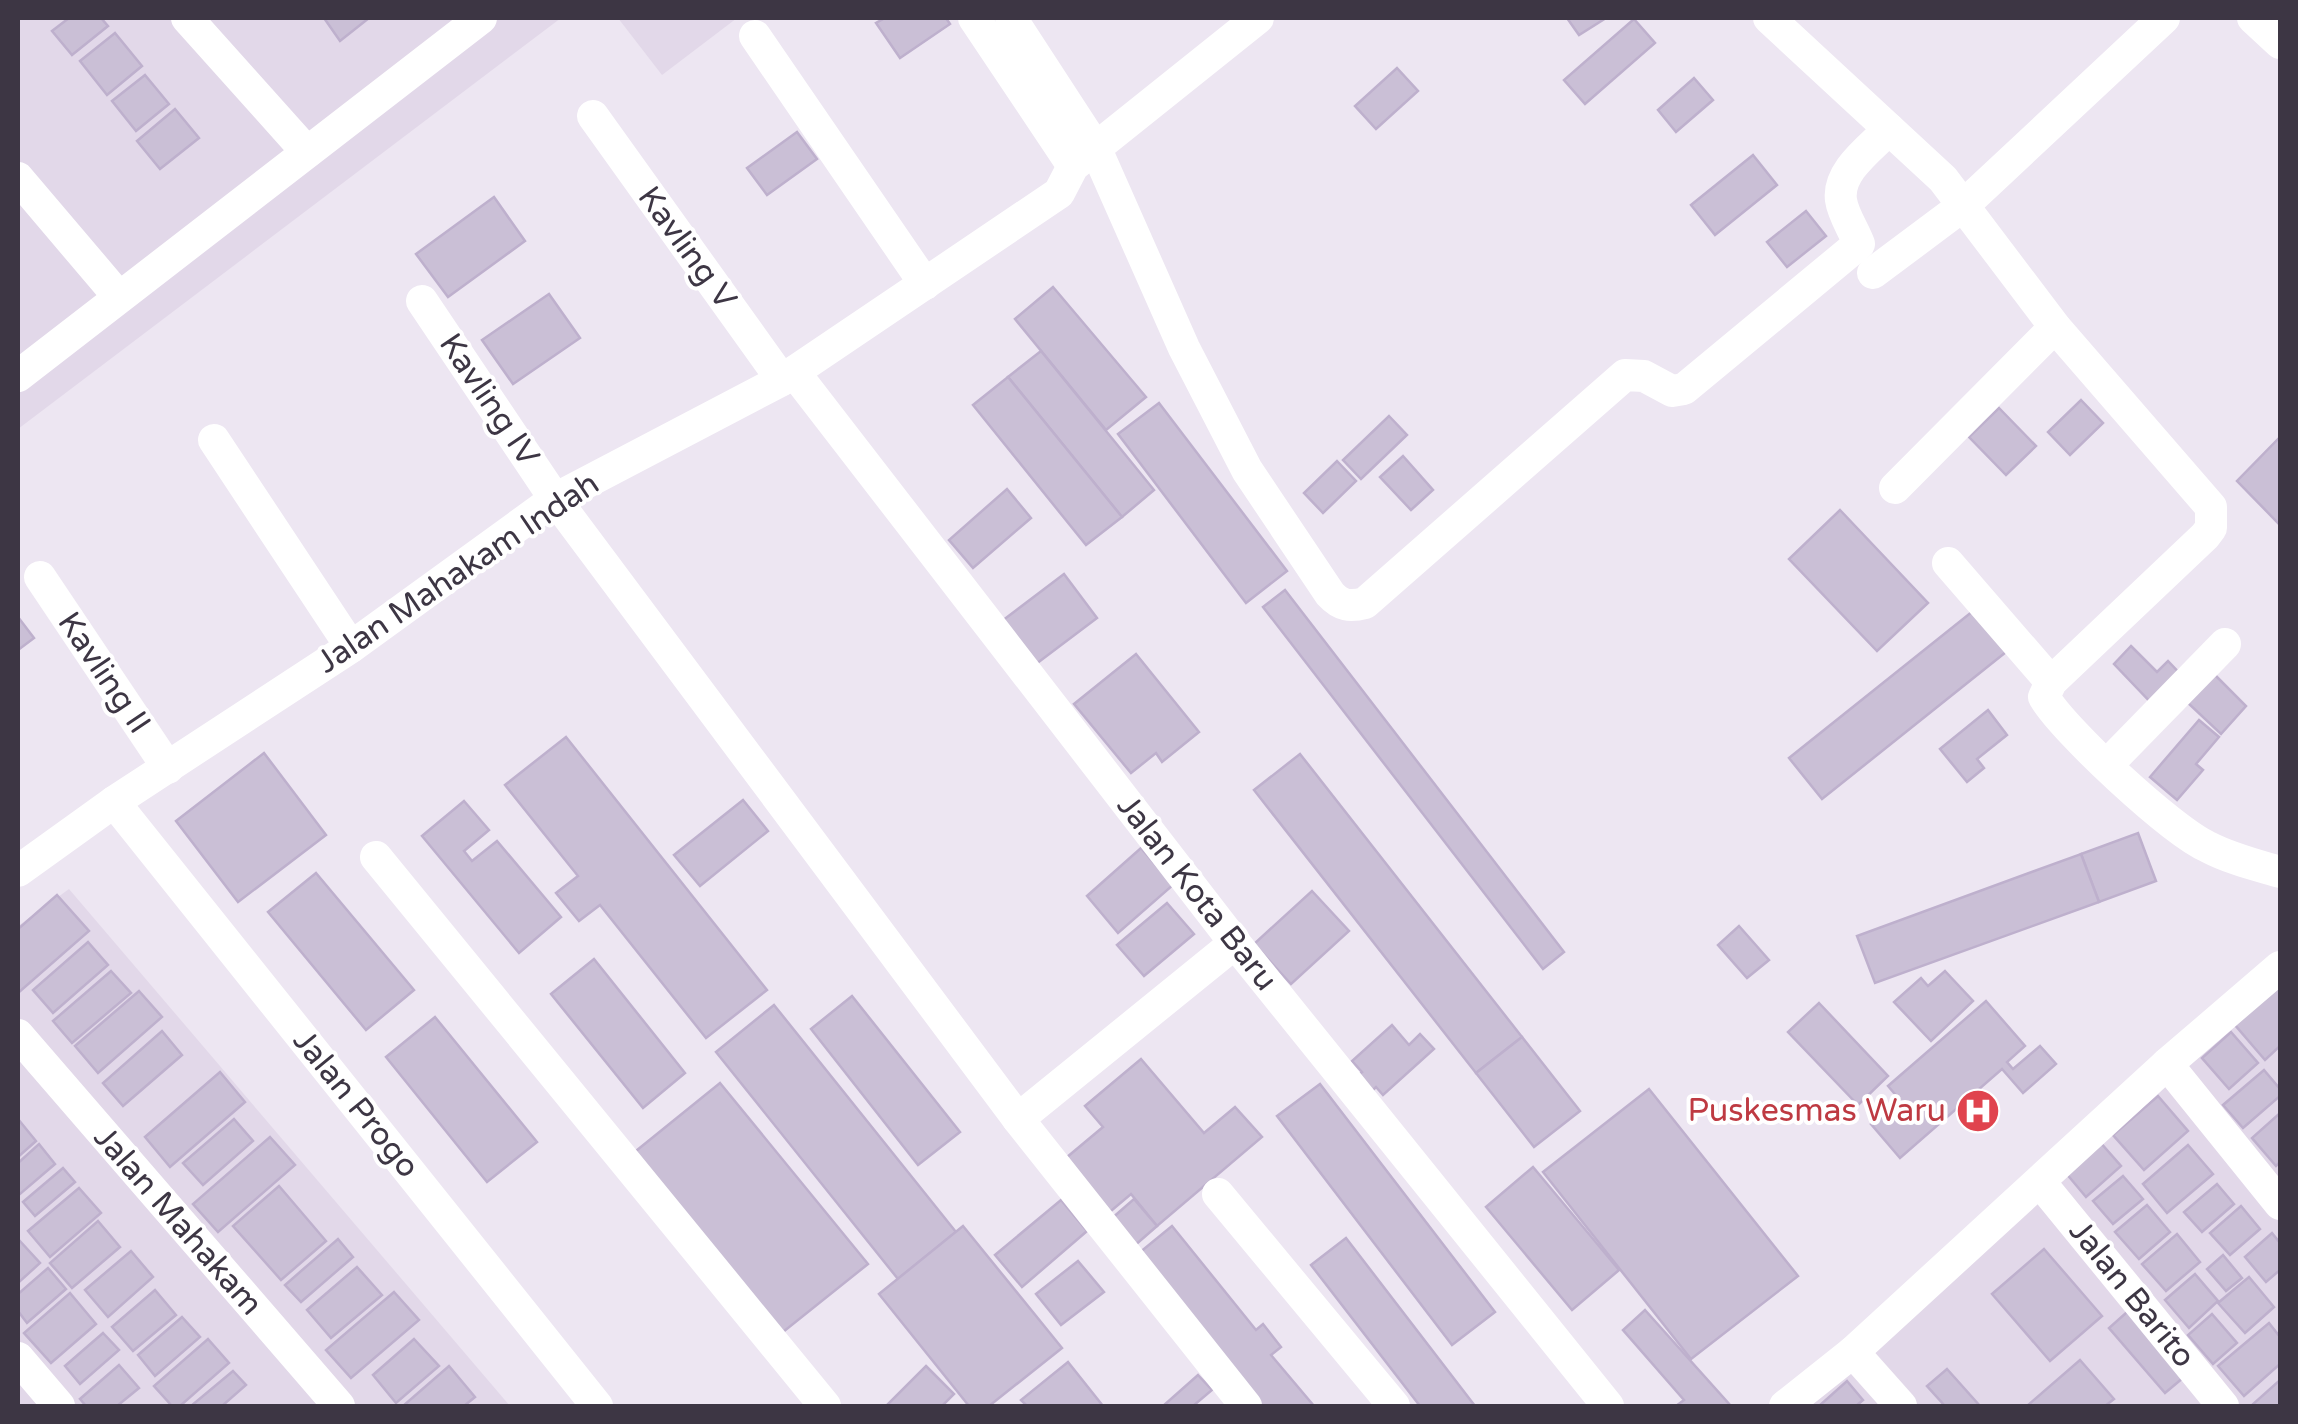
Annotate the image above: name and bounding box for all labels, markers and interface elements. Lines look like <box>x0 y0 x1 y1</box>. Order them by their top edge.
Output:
street label: Kavling V <box>630 179 744 317</box>
street label: Kavling IV <box>431 327 547 473</box>
street label: Jalan Mahakam Indah <box>310 464 606 682</box>
street label: Kavling II <box>50 605 158 741</box>
street label: Jalan Kota Baru <box>1109 788 1285 998</box>
street label: Jalan Progo <box>285 1023 427 1185</box>
hospital icon: Puskesmas Waru <box>1955 1088 2001 1134</box>
place label: Puskesmas Waru <box>1687 1092 1946 1130</box>
street label: Jalan Mahakam <box>86 1119 270 1323</box>
street label: Jalan Barito <box>2061 1213 2203 1375</box>

